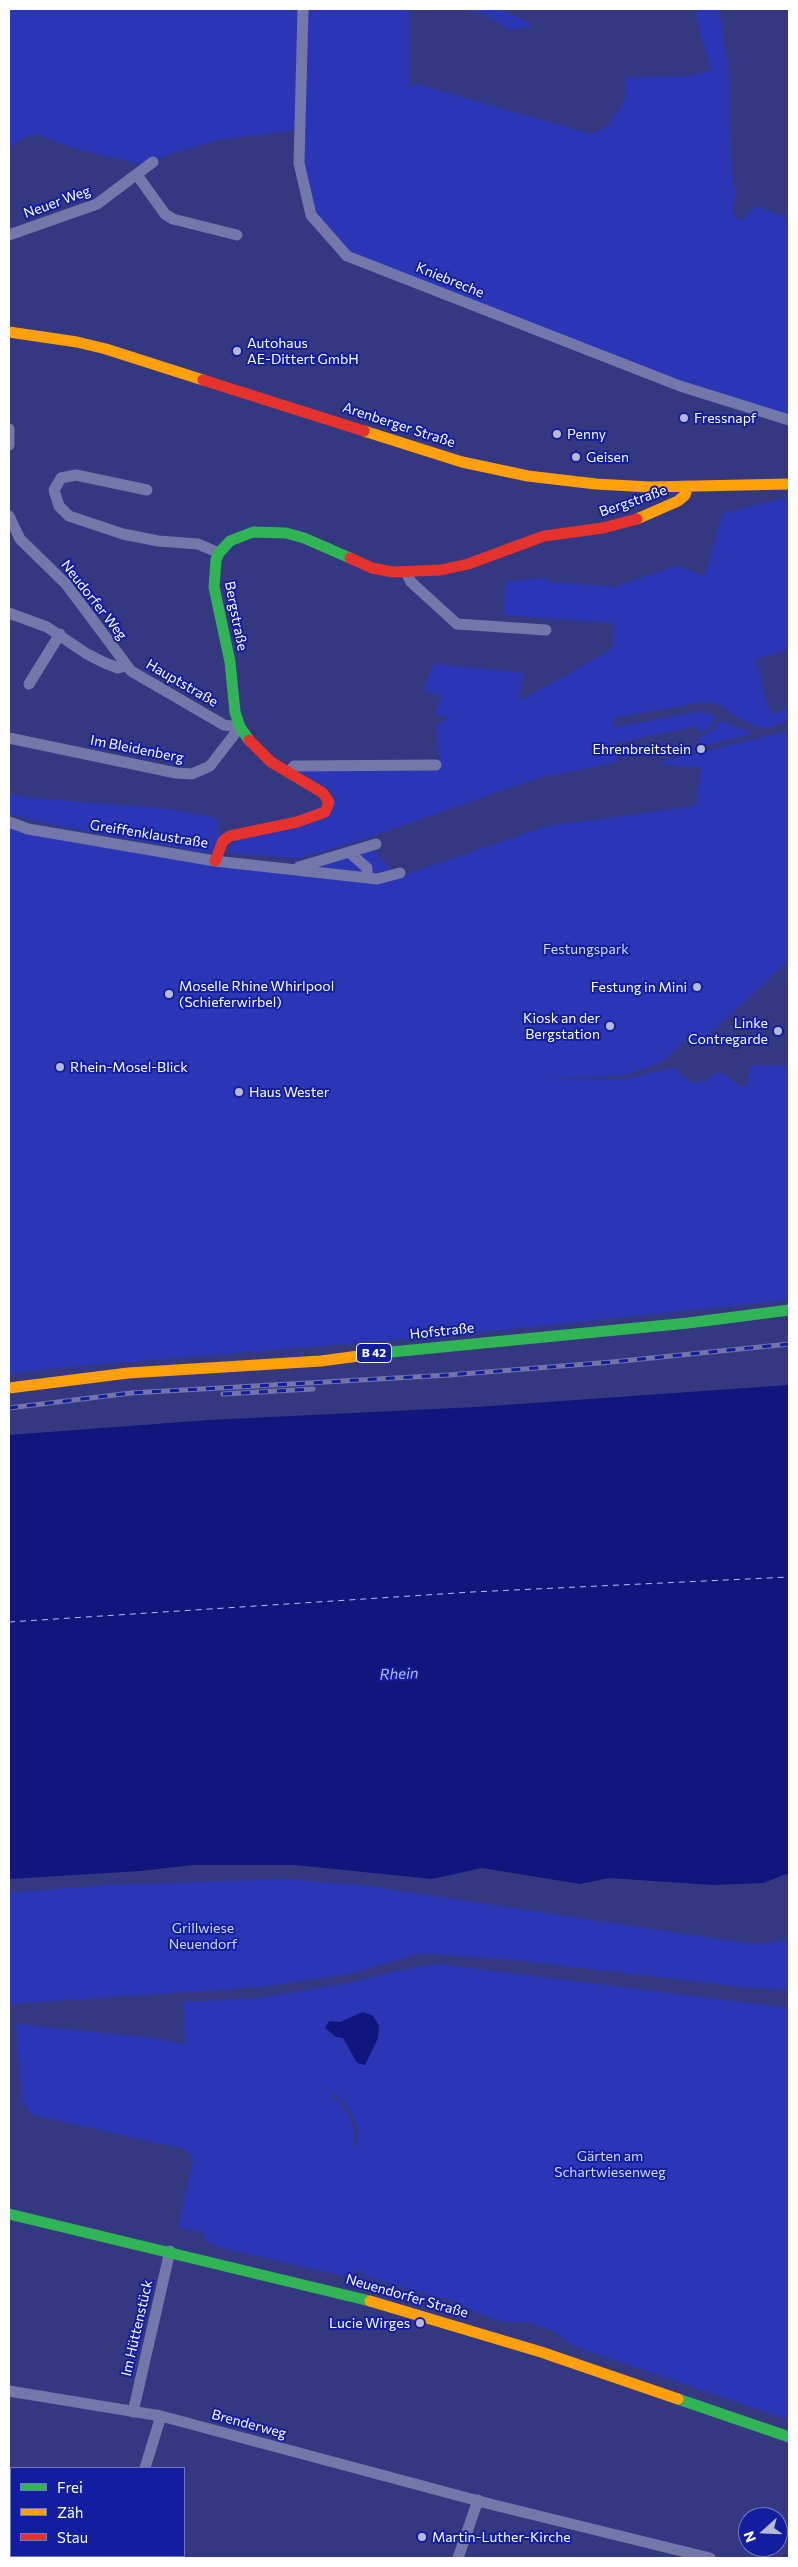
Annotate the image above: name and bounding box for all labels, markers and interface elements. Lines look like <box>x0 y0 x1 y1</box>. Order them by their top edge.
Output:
street label: Neuer Weg <box>21 182 93 222</box>
street label: Kniebreche <box>414 259 486 301</box>
place label: Autohaus AE-Dittert GmbH <box>247 335 359 368</box>
marker: Autohaus AE-Dittert GmbH <box>231 345 243 357</box>
street label: Arenberger Straße <box>341 399 457 451</box>
place label: Fressnapf <box>694 410 756 426</box>
marker: Fressnapf <box>678 412 690 424</box>
place label: Penny <box>567 426 606 442</box>
marker: Penny <box>551 428 563 440</box>
place label: Geisen <box>586 449 629 465</box>
marker: Geisen <box>570 451 582 463</box>
street label: Bergstraße <box>597 482 669 520</box>
street label: Neudorfer Weg <box>58 557 130 643</box>
street label: Bergstraße <box>221 580 251 652</box>
street label: Hauptstraße <box>143 656 221 710</box>
street label: Im Bleidenberg <box>89 732 185 766</box>
place label: Ehrenbreitstein <box>593 741 691 757</box>
marker: Ehrenbreitstein <box>695 743 707 755</box>
street label: Greiffenklaustraße <box>89 816 209 852</box>
park label: Festungspark <box>543 941 629 957</box>
place label: Moselle Rhine Whirlpool (Schieferwirbel) <box>179 978 334 1010</box>
place label: Festung in Mini <box>591 979 687 995</box>
marker: Festung in Mini <box>691 981 703 993</box>
marker: Moselle Rhine Whirlpool (Schieferwirbel) <box>163 988 175 1000</box>
place label: Kiosk an der Bergstation <box>523 1010 600 1042</box>
place label: Linke Contregarde <box>688 1015 768 1048</box>
marker: Kiosk an der Bergstation <box>604 1020 616 1032</box>
marker: Linke Contregarde <box>772 1025 784 1037</box>
place label: Rhein-Mosel-Blick <box>70 1059 188 1075</box>
marker: Rhein-Mosel-Blick <box>54 1061 66 1073</box>
place label: Haus Wester <box>249 1084 329 1100</box>
marker: Haus Wester <box>233 1086 245 1098</box>
street label: Hofstraße <box>409 1319 475 1343</box>
road number: B 42 <box>356 1344 392 1362</box>
water label: Rhein <box>379 1664 419 1684</box>
park label: Grillwiese Neuendorf <box>169 1920 237 1952</box>
park label: Gärten am Schartwiesenweg <box>554 2148 666 2180</box>
street label: Neuendorfer Straße <box>344 2270 470 2322</box>
street label: Im Hüttenstück <box>118 2278 156 2378</box>
place label: Lucie Wirges <box>329 2315 410 2331</box>
marker: Lucie Wirges <box>414 2317 426 2329</box>
street label: Brenderweg <box>210 2406 288 2442</box>
legend <box>10 2467 185 2557</box>
text: Frei <box>57 2478 83 2496</box>
text: Zäh <box>57 2503 83 2521</box>
north arrow <box>738 2507 788 2557</box>
text: Stau <box>57 2528 88 2546</box>
place label: Martin-Luther-Kirche <box>432 2529 571 2545</box>
text: N <box>740 2529 759 2545</box>
marker: Martin-Luther-Kirche <box>416 2531 428 2543</box>

